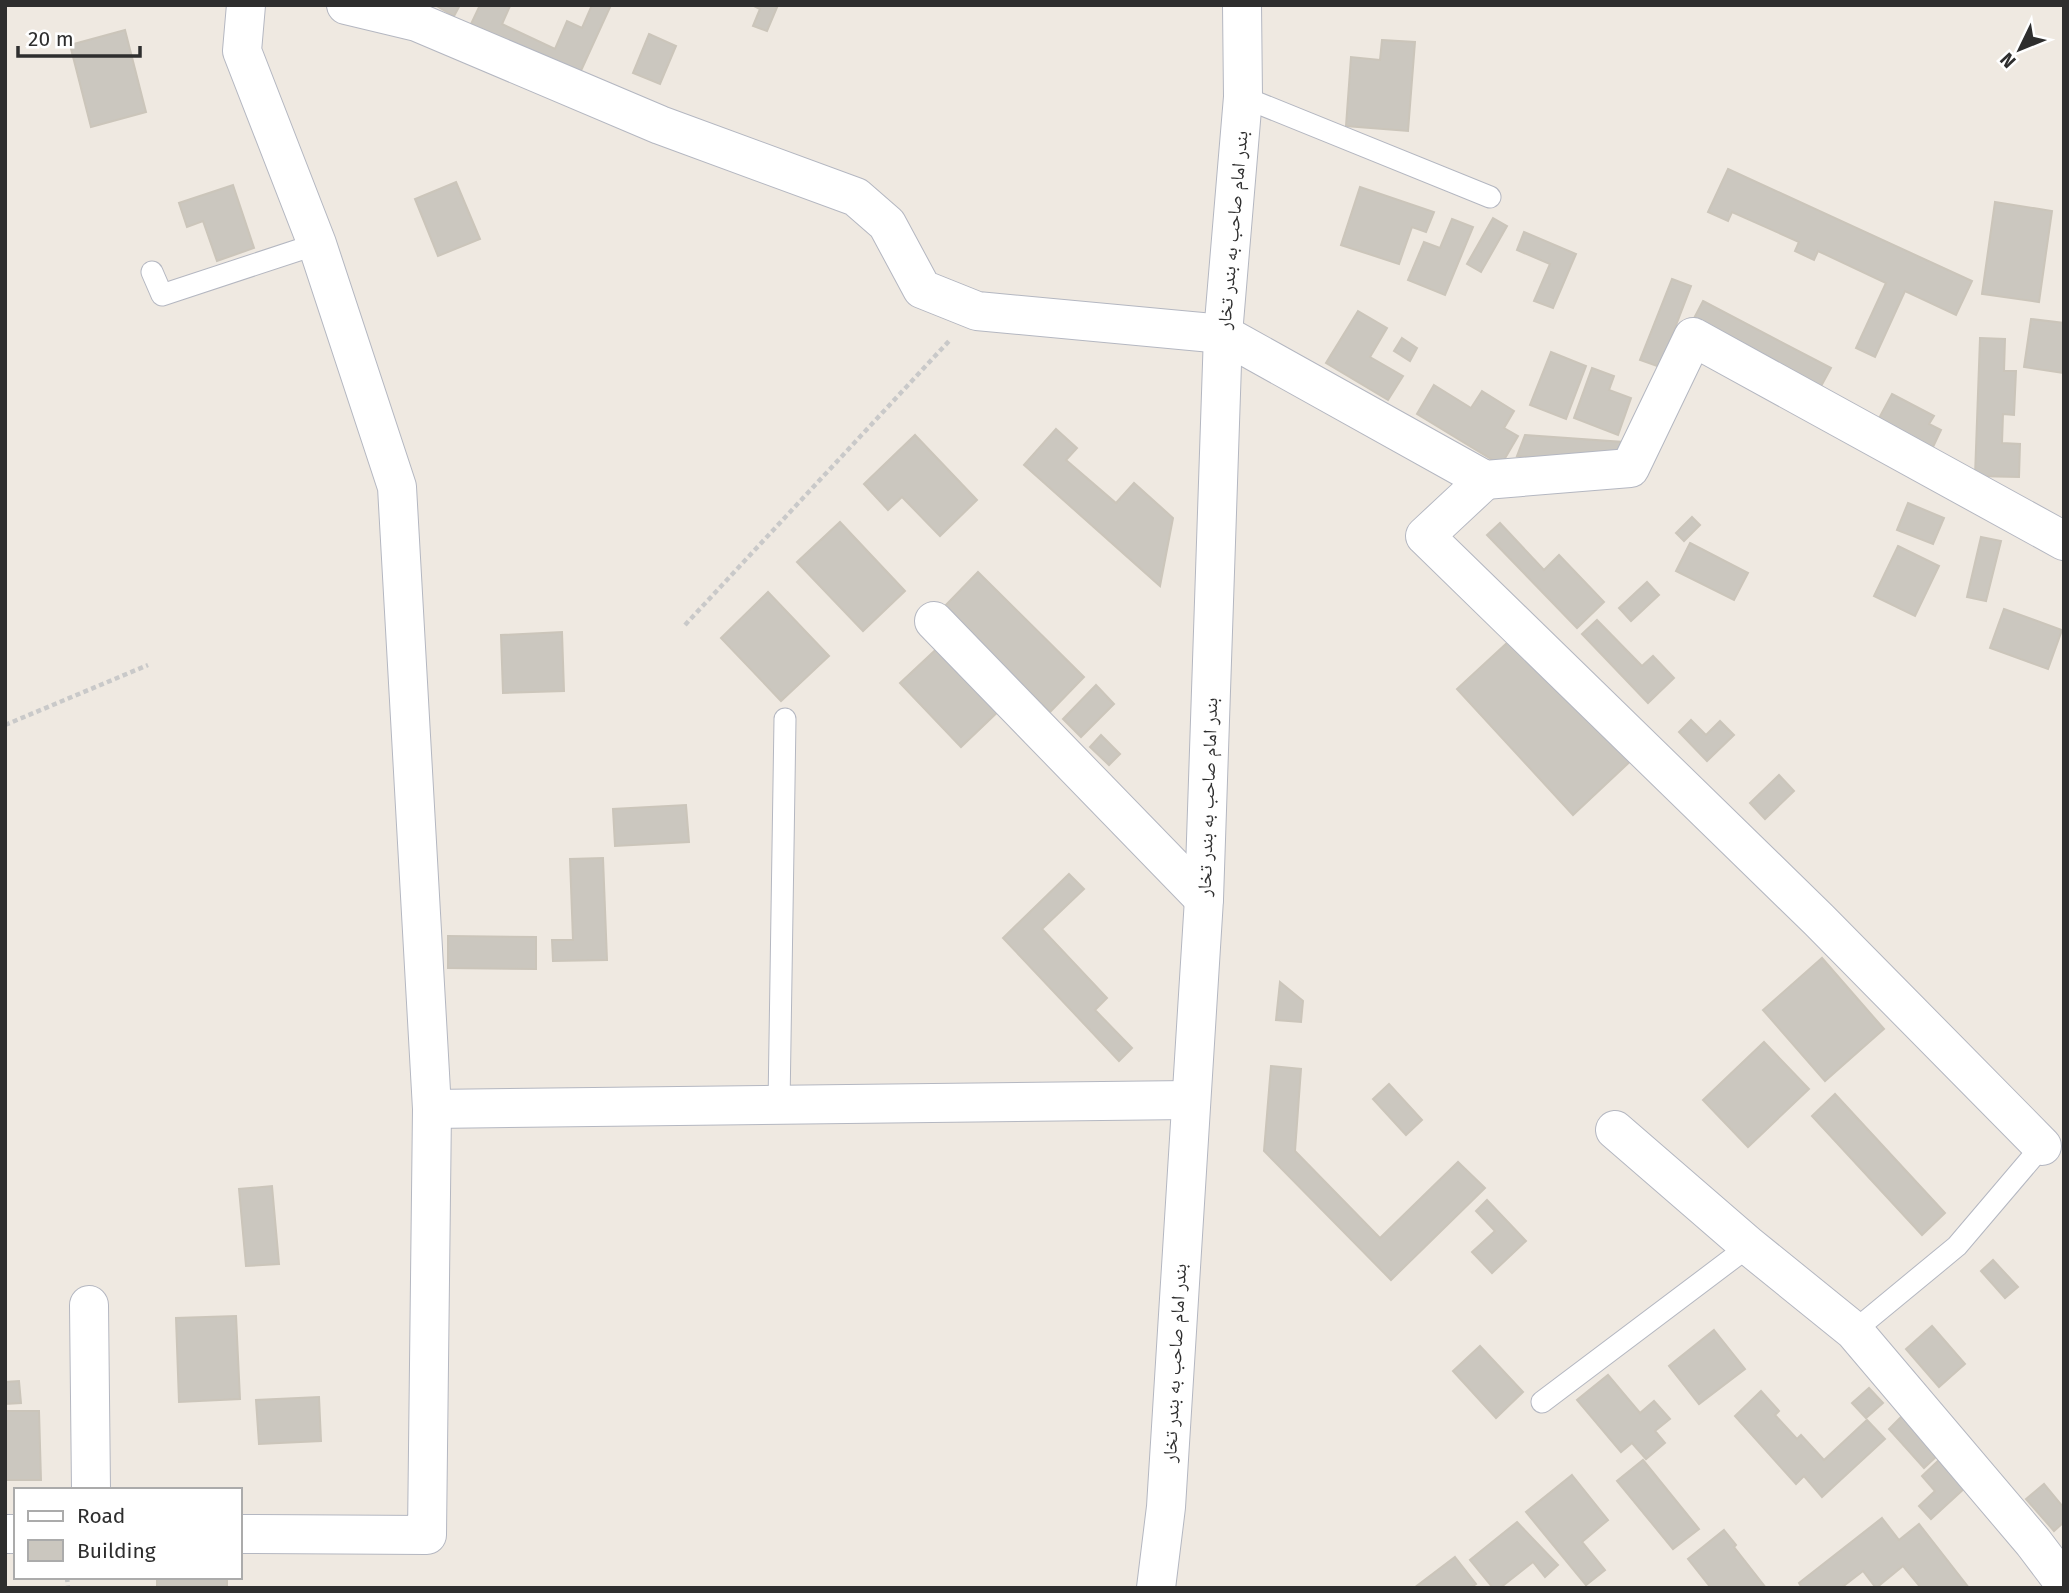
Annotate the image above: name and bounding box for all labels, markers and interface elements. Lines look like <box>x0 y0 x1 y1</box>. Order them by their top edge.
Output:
scale bar <box>18 14 140 58</box>
north arrow <box>1985 14 2055 84</box>
text: 20 m <box>28 26 74 52</box>
text: N <box>1995 48 2021 73</box>
street label: بندر امام صاحب به بندر تخار <box>1212 130 1255 331</box>
street label: بندر امام صاحب به بندر تخار <box>1192 697 1224 898</box>
street label: بندر امام صاحب به بندر تخار <box>1158 1263 1193 1464</box>
legend <box>14 1488 242 1579</box>
text: Road <box>77 1503 125 1529</box>
text: Building <box>77 1538 156 1564</box>

